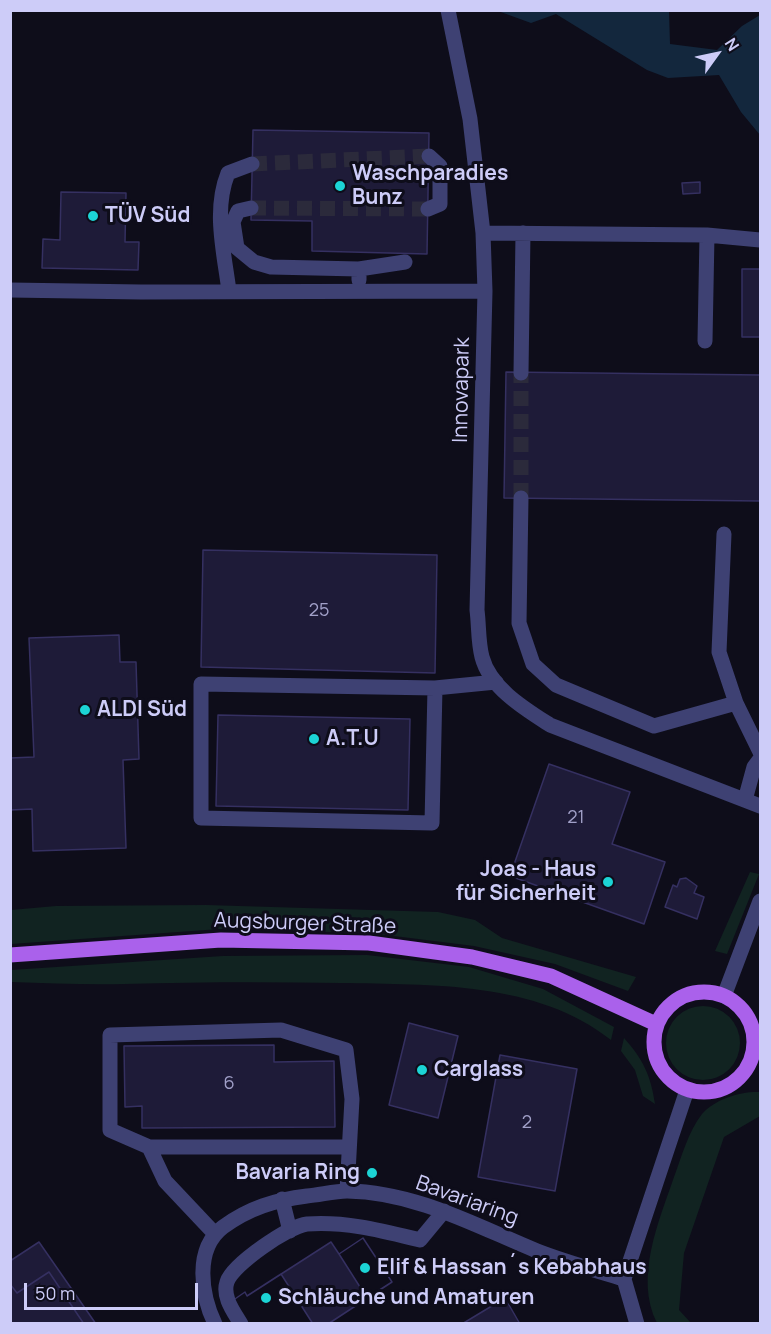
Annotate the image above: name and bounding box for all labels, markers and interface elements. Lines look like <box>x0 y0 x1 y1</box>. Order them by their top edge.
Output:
north arrow <box>687 24 747 84</box>
text: N <box>720 33 744 55</box>
place label: Waschparadies Bunz <box>352 161 508 211</box>
marker: Waschparadies Bunz <box>333 179 347 193</box>
place label: TÜV Süd <box>105 203 190 229</box>
marker: TÜV Süd <box>86 209 100 223</box>
street label: Innovapark <box>448 337 476 443</box>
house number: 25 <box>309 600 329 622</box>
place label: ALDI Süd <box>97 697 187 723</box>
marker: ALDI Süd <box>78 703 92 717</box>
place label: A.T.U <box>326 726 379 752</box>
marker: A.T.U <box>307 732 321 746</box>
house number: 21 <box>567 807 585 829</box>
place label: Joas - Haus für Sicherheit <box>456 857 596 907</box>
marker: Joas - Haus für Sicherheit <box>601 875 615 889</box>
street label: Augsburger Straße <box>213 908 397 940</box>
place label: Carglass <box>434 1057 523 1083</box>
marker: Carglass <box>415 1063 429 1077</box>
house number: 6 <box>223 1073 235 1095</box>
house number: 2 <box>522 1112 532 1134</box>
place label: Bavaria Ring <box>236 1160 360 1186</box>
marker: Bavaria Ring <box>365 1166 379 1180</box>
street label: Bavariaring <box>412 1171 522 1231</box>
place label: Elif & Hassan´s Kebabhaus <box>377 1255 647 1281</box>
marker: Elif & Hassan´s Kebabhaus <box>358 1261 372 1275</box>
scale bar <box>27 1271 201 1309</box>
text: 50 m <box>35 1281 75 1305</box>
place label: Schläuche und Amaturen <box>278 1285 534 1311</box>
marker: Schläuche und Amaturen <box>259 1291 273 1305</box>

